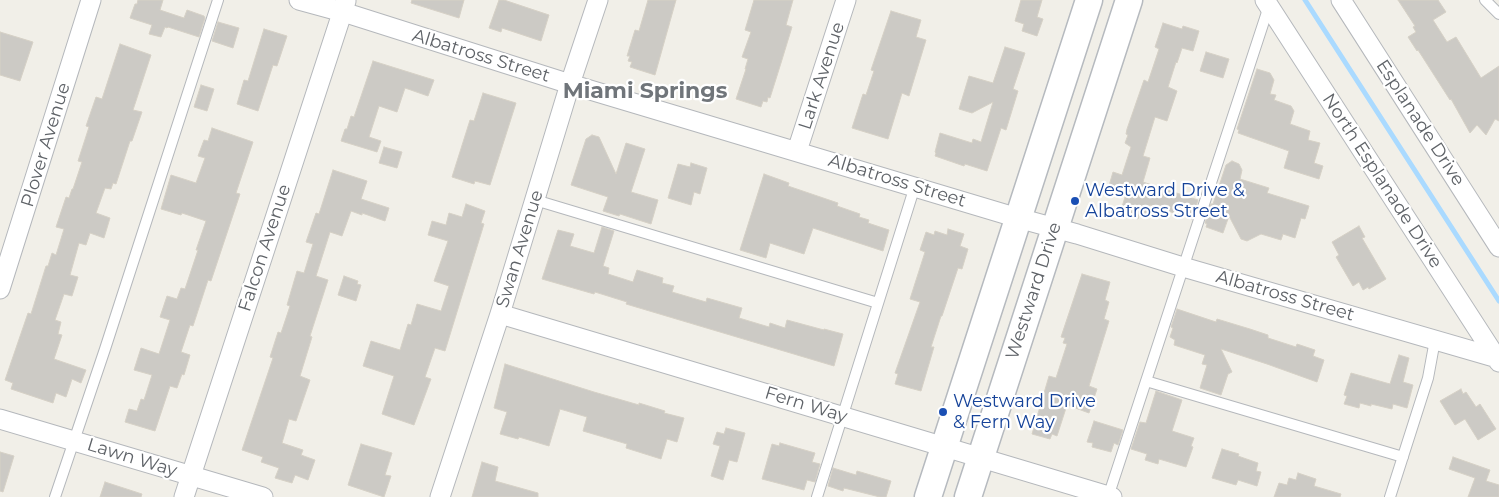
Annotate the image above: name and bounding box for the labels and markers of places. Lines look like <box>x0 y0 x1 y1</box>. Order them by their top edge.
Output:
place label: Westward Drive & Albatross Street <box>1085 180 1245 222</box>
marker: Westward Drive & Albatross Street <box>1069 195 1081 207</box>
place label: Westward Drive & Fern Way <box>953 391 1096 434</box>
marker: Westward Drive & Fern Way <box>937 406 949 418</box>

